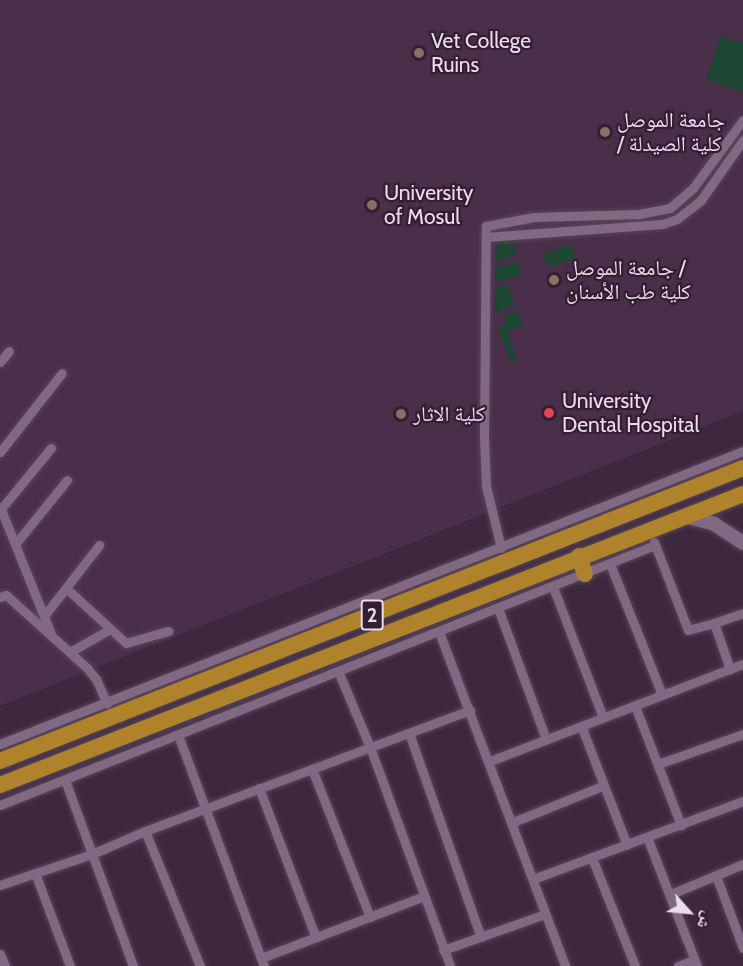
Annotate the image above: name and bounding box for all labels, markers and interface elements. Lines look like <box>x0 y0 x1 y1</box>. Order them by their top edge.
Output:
place label: Vet College Ruins <box>431 28 531 78</box>
marker: Vet College Ruins <box>412 46 426 60</box>
place label: جامعة الموصل / كلية الصيدلة <box>617 107 725 157</box>
marker: جامعة الموصل / كلية الصيدلة <box>598 125 612 139</box>
place label: University of Mosul <box>384 180 473 230</box>
marker: University of Mosul <box>365 198 379 212</box>
place label: جامعة الموصل / كلية طب الأسنان <box>566 255 691 305</box>
marker: جامعة الموصل / كلية طب الأسنان <box>547 273 561 287</box>
place label: University Dental Hospital <box>562 388 699 438</box>
place label: كلية الاثار <box>413 401 485 427</box>
marker: University Dental Hospital <box>540 404 558 422</box>
marker: كلية الاثار <box>394 407 408 421</box>
road number: 2 <box>360 598 384 632</box>
north arrow <box>659 882 719 942</box>
text: ش <box>693 909 718 932</box>

